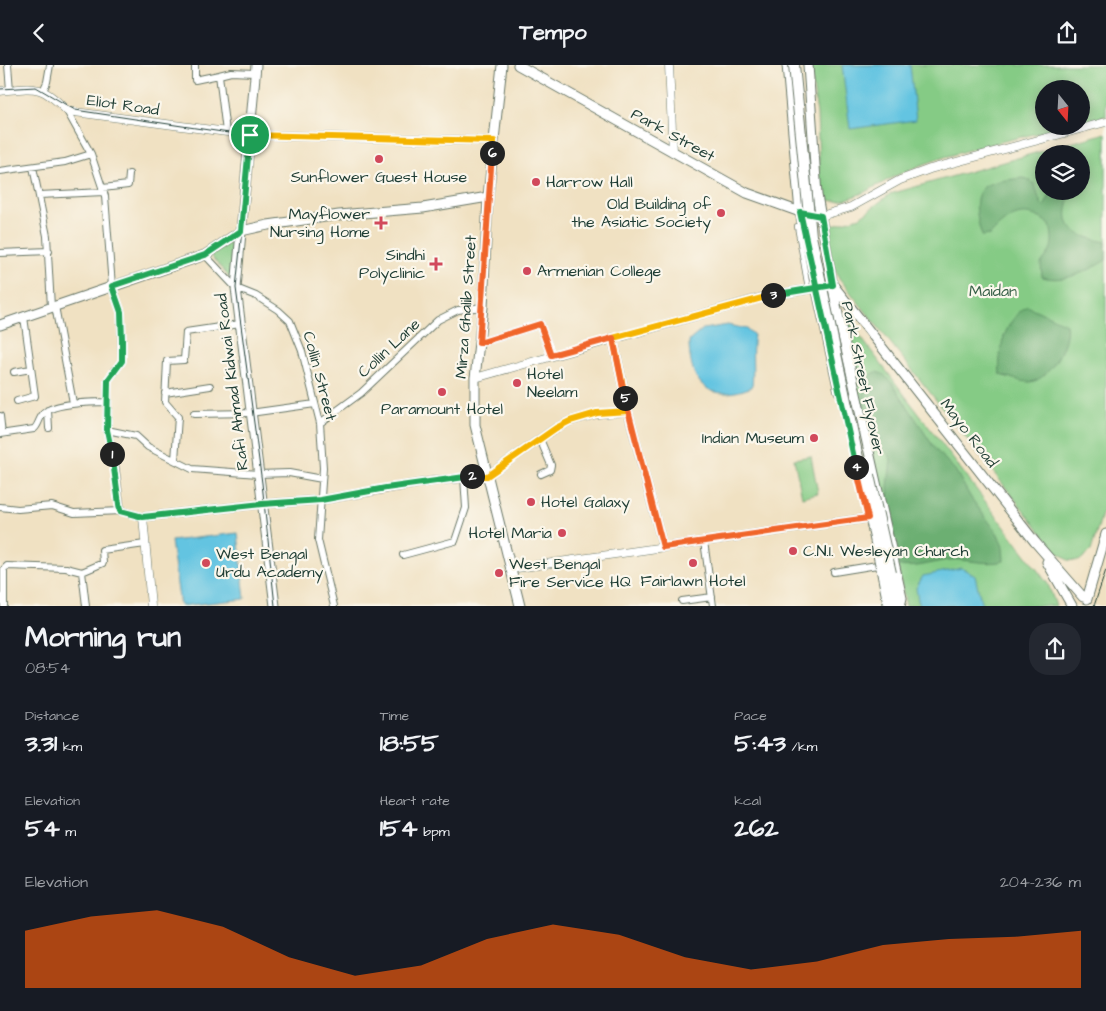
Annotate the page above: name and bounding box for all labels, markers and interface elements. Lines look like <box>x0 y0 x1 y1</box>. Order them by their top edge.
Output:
text: Tempo <box>519 17 587 48</box>
icon: back <box>25 19 53 47</box>
icon: share <box>1053 19 1081 47</box>
north arrow <box>1035 80 1090 135</box>
map controls <box>1035 80 1090 200</box>
street label: Eliot Road <box>85 89 161 121</box>
street label: Park Street <box>627 103 719 167</box>
pin <box>229 114 271 156</box>
icon: arrive <box>236 121 264 149</box>
pin: 6 <box>480 141 504 165</box>
text: 6 <box>488 143 497 163</box>
button: layers <box>1035 145 1090 200</box>
marker: Sunflower Guest House <box>373 153 385 165</box>
place label: Sunflower Guest House <box>291 166 468 188</box>
place label: Harrow Hall <box>546 171 633 193</box>
marker: Harrow Hall <box>530 176 542 188</box>
place label: Old Building of the Asiatic Society <box>572 193 712 234</box>
place label: Mayflower Nursing Home <box>270 203 370 244</box>
marker: Old Building of the Asiatic Society <box>715 207 727 219</box>
marker: Mayflower Nursing Home <box>374 216 388 230</box>
street label: Mirza Ghalib Street <box>450 234 482 379</box>
place label: Sindhi Polyclinic <box>359 244 426 285</box>
marker: Sindhi Polyclinic <box>429 257 443 271</box>
place label: Armenian College <box>537 260 661 283</box>
marker: Armenian College <box>521 265 533 277</box>
park label: Maidan <box>969 280 1017 302</box>
pin: 3 <box>760 283 786 307</box>
text: 3 <box>770 285 777 305</box>
street label: Rafi Ahmad Kidwai Road <box>210 292 254 472</box>
street label: Park Street Flyover <box>835 299 890 457</box>
street label: Collin Lane <box>353 313 425 383</box>
street label: Collin Street <box>298 329 343 424</box>
place label: Hotel Neelam <box>527 363 578 403</box>
marker: Hotel Neelam <box>511 377 523 389</box>
pin: 5 <box>612 385 638 411</box>
marker: Paramount Hotel <box>436 386 448 398</box>
text: 5 <box>621 388 630 408</box>
street label: Mayo Road <box>934 394 1003 473</box>
place label: Paramount Hotel <box>381 398 503 420</box>
place label: Indian Museum <box>702 427 805 449</box>
marker: Indian Museum <box>808 432 820 444</box>
pin: 1 <box>100 441 124 467</box>
text: 1 <box>112 444 113 464</box>
pin: 4 <box>844 455 868 479</box>
text: 4 <box>852 457 861 477</box>
pin: 2 <box>460 463 484 489</box>
text: 2 <box>468 466 477 486</box>
place label: Hotel Galaxy <box>541 491 630 514</box>
marker: Hotel Galaxy <box>525 496 537 508</box>
place label: Hotel Maria <box>469 522 552 544</box>
marker: Hotel Maria <box>556 527 568 539</box>
place label: C.N.I. Wesleyan Church <box>803 540 969 563</box>
place label: West Bengal Urdu Academy <box>216 543 323 584</box>
marker: C.N.I. Wesleyan Church <box>787 545 799 557</box>
place label: West Bengal Fire Service HQ <box>509 553 631 593</box>
marker: West Bengal Urdu Academy <box>200 557 212 569</box>
marker: Fairlawn Hotel <box>687 557 699 569</box>
marker: West Bengal Fire Service HQ <box>493 567 505 579</box>
place label: Fairlawn Hotel <box>641 570 745 592</box>
text: Morning run <box>25 618 181 657</box>
button: share <box>1029 623 1081 675</box>
text: 08:54 <box>25 657 70 679</box>
text: Distance <box>25 706 79 726</box>
text: Time <box>380 706 409 726</box>
text: Pace <box>734 706 767 726</box>
text: 3.31 <box>25 726 57 761</box>
text: 18:55 <box>380 726 439 761</box>
text: 5:43 <box>734 726 786 761</box>
text: km <box>57 737 82 757</box>
text: /km <box>786 737 817 757</box>
text: Elevation <box>25 791 80 811</box>
text: Heart rate <box>380 791 450 811</box>
text: kcal <box>734 791 761 811</box>
text: 54 <box>25 811 60 846</box>
text: 154 <box>380 811 418 846</box>
text: 262 <box>734 811 779 846</box>
text: m <box>60 822 76 842</box>
text: bpm <box>418 822 450 842</box>
text: Elevation <box>25 871 88 893</box>
text: 204–236 m <box>1000 871 1081 893</box>

